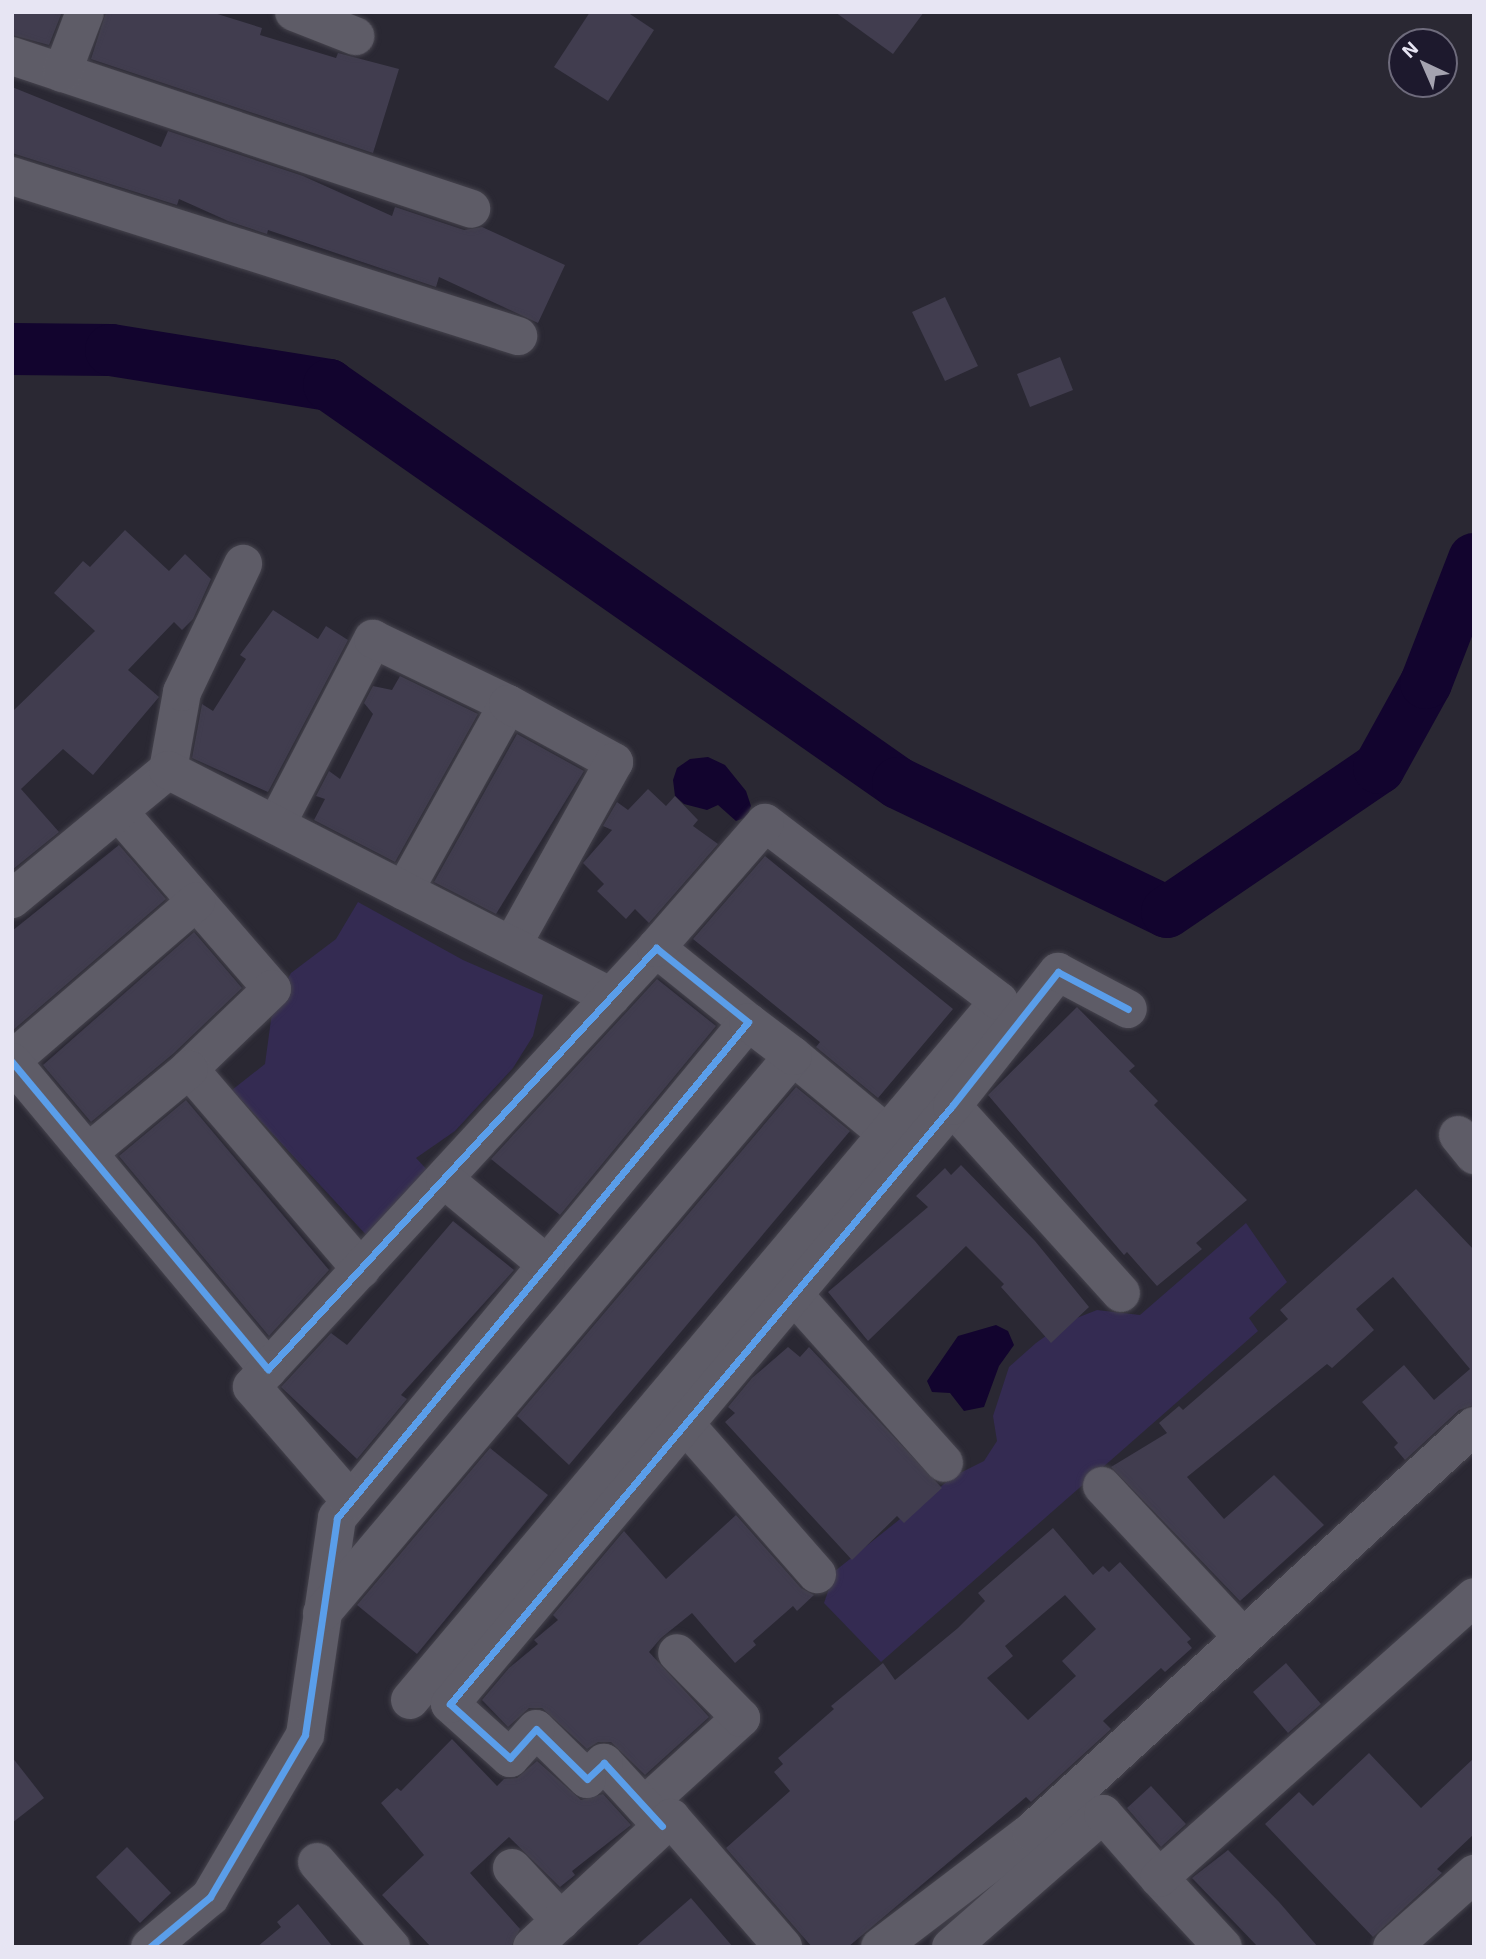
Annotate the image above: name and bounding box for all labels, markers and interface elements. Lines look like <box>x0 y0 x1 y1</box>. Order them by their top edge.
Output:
north arrow <box>1388 28 1458 98</box>
text: N <box>1397 36 1422 62</box>

